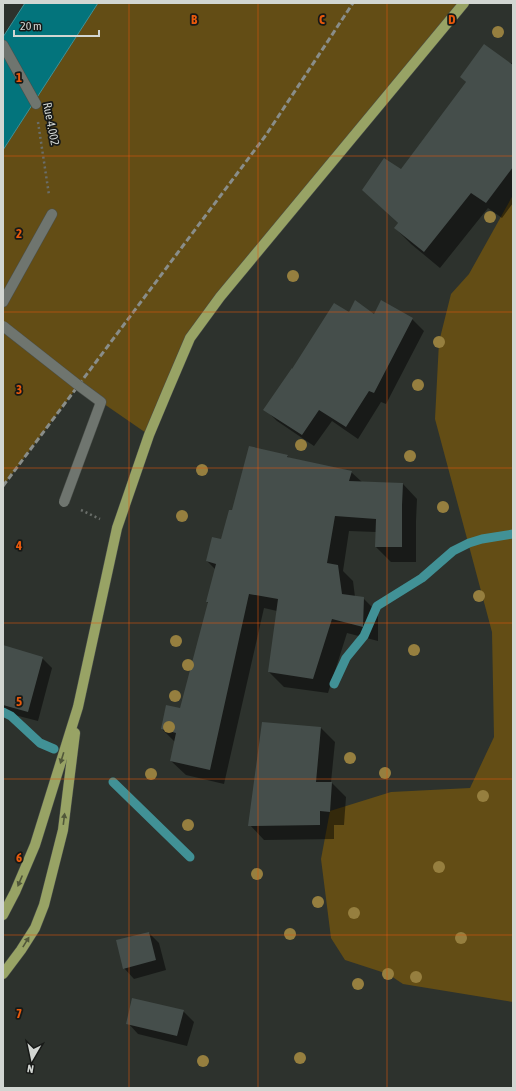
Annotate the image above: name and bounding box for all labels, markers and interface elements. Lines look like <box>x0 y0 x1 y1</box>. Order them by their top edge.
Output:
scale bar <box>14 12 99 38</box>
text: B <box>191 12 198 27</box>
text: C <box>319 12 325 27</box>
text: D <box>448 12 456 27</box>
text: 20 m <box>20 19 42 33</box>
text: 1 <box>16 70 22 85</box>
street label: Rue 4.002 <box>40 101 62 147</box>
text: 2 <box>16 226 22 241</box>
text: 3 <box>16 382 22 397</box>
text: 4 <box>15 538 22 553</box>
text: 5 <box>16 694 22 709</box>
one-way arrow <box>59 752 65 764</box>
one-way arrow <box>61 813 68 825</box>
text: 6 <box>16 850 22 865</box>
one-way arrow <box>16 875 22 887</box>
one-way arrow <box>22 936 29 948</box>
text: 7 <box>16 1006 22 1021</box>
north arrow <box>12 1039 52 1079</box>
text: N <box>26 1062 35 1075</box>

